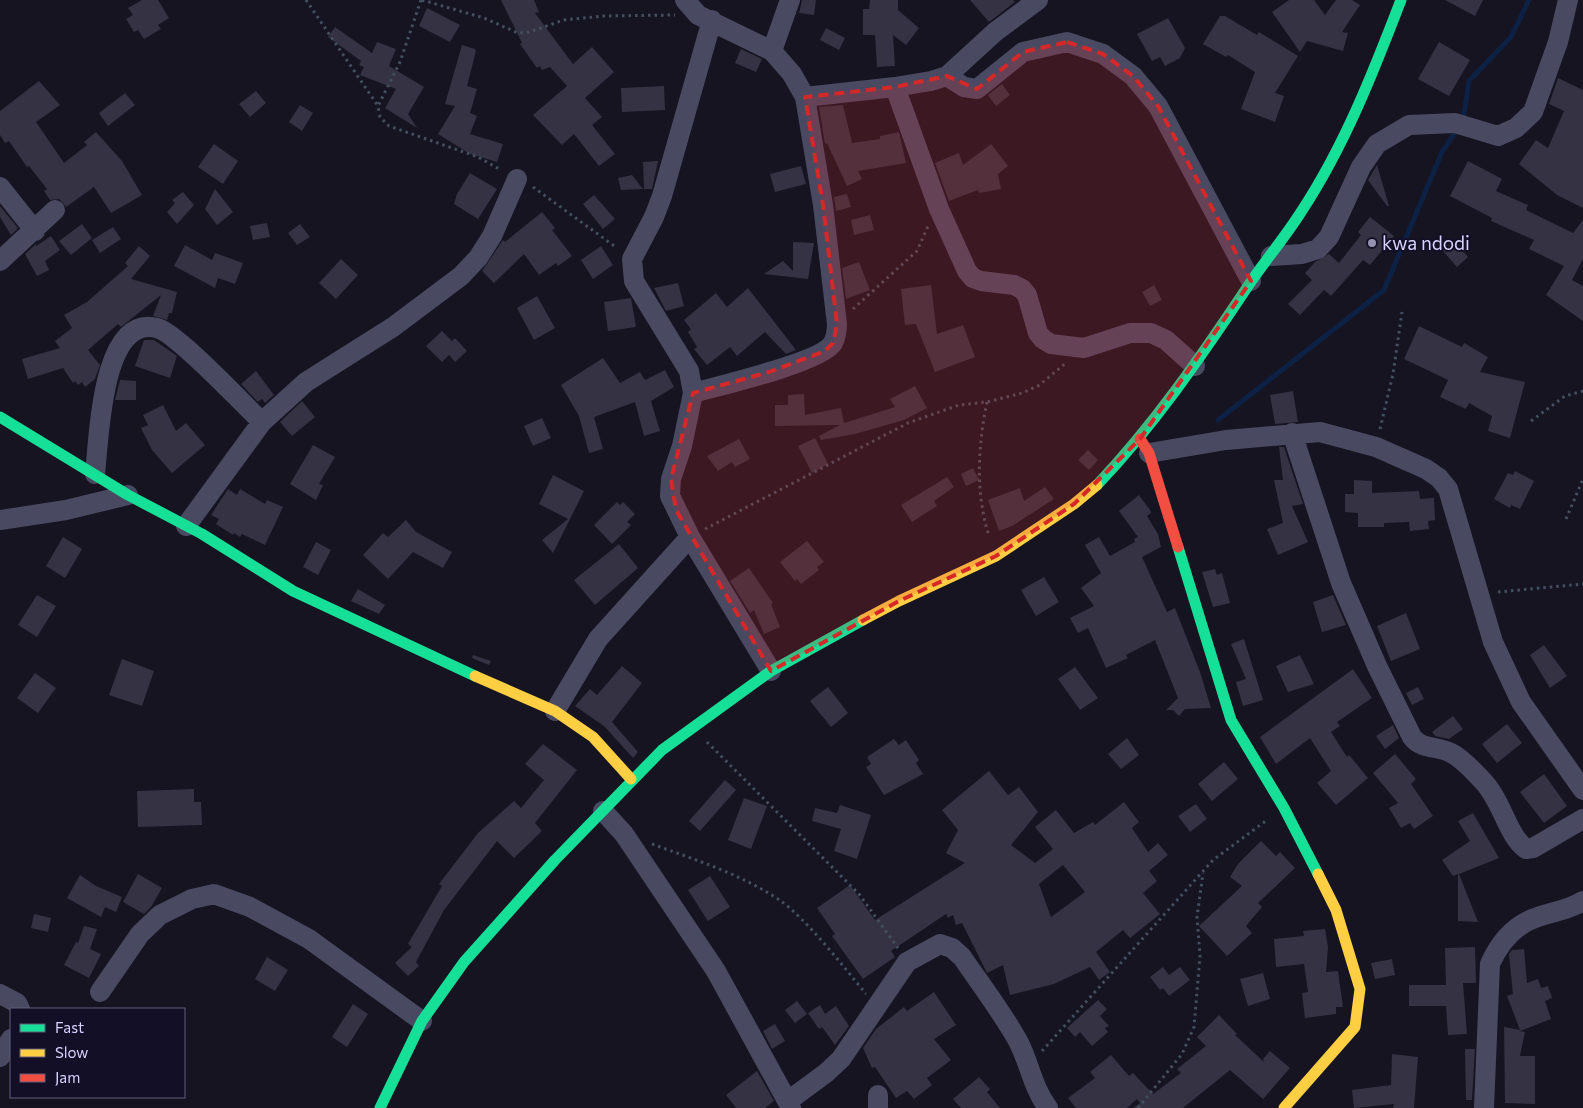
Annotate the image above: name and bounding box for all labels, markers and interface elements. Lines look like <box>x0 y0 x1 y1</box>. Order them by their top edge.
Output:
place label: kwa ndodi <box>1382 231 1470 254</box>
marker: kwa ndodi <box>1366 237 1378 249</box>
legend <box>10 1008 185 1098</box>
text: Fast <box>55 1018 84 1036</box>
text: Slow <box>55 1043 88 1061</box>
text: Jam <box>55 1068 80 1086</box>

